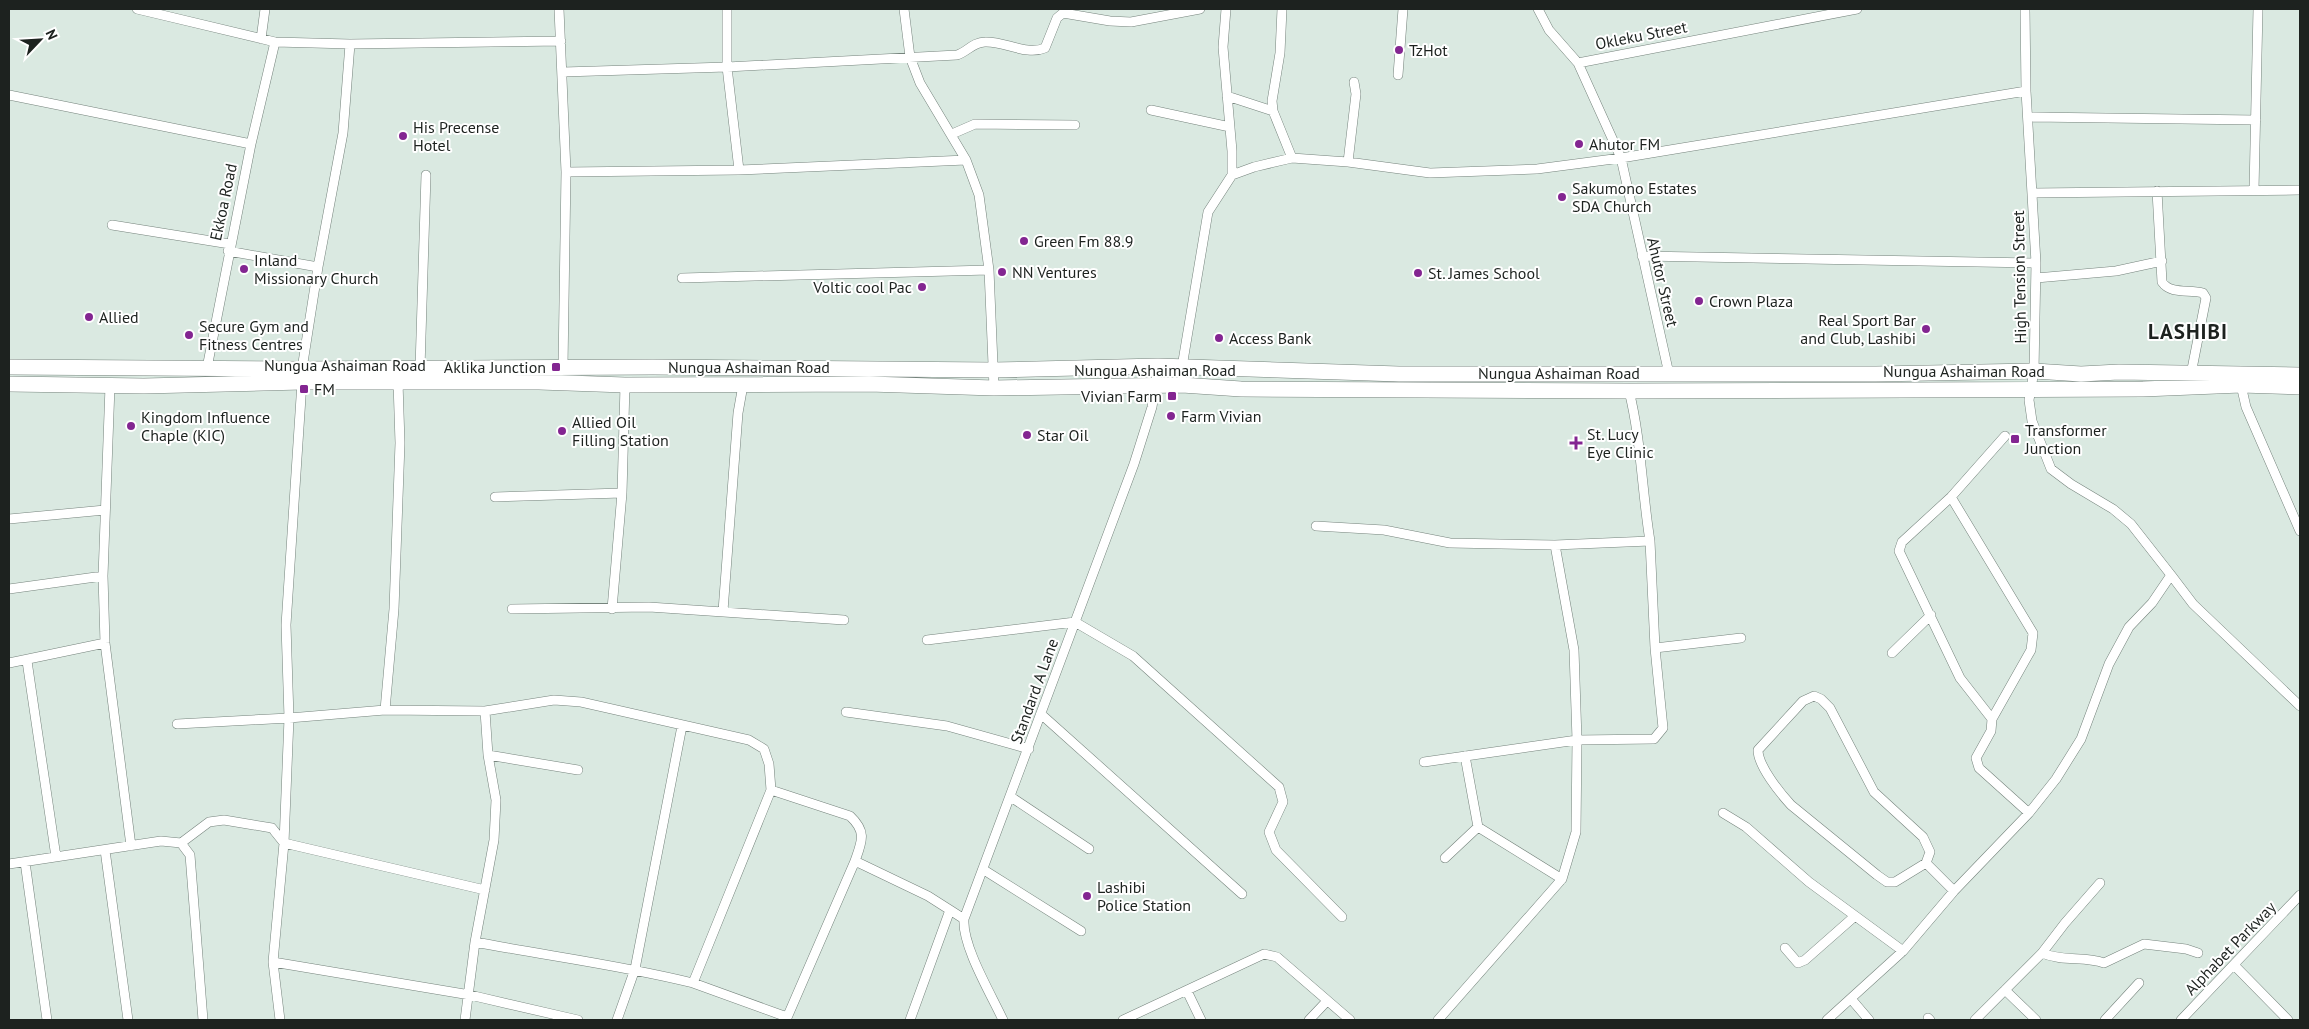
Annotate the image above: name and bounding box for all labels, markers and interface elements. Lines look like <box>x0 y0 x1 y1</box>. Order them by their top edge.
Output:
north arrow <box>15 15 65 65</box>
street label: Okleku Street <box>1594 16 1689 54</box>
text: N <box>42 27 62 42</box>
place label: TzHot <box>1409 40 1448 60</box>
marker: TzHot <box>1393 44 1405 56</box>
place label: His Precense Hotel <box>413 117 499 155</box>
marker: His Precense Hotel <box>397 130 409 142</box>
place label: Ahutor FM <box>1589 134 1660 154</box>
marker: Ahutor FM <box>1573 138 1585 150</box>
street label: Ekkoa Road <box>205 162 241 242</box>
place label: Sakumono Estates SDA Church <box>1572 178 1697 216</box>
marker: Sakumono Estates SDA Church <box>1556 191 1568 203</box>
street label: High Tension Street <box>2008 210 2030 344</box>
place label: Green Fm 88.9 <box>1034 231 1133 251</box>
marker: Green Fm 88.9 <box>1018 235 1030 247</box>
street label: Ahutor Street <box>1643 235 1683 329</box>
place label: Inland Missionary Church <box>254 250 378 288</box>
place label: NN Ventures <box>1012 262 1097 282</box>
marker: Inland Missionary Church <box>238 263 250 275</box>
place label: St. James School <box>1428 263 1540 283</box>
marker: NN Ventures <box>996 266 1008 278</box>
marker: St. James School <box>1412 267 1424 279</box>
place label: Voltic cool Pac <box>812 277 912 297</box>
marker: Voltic cool Pac <box>916 281 928 293</box>
place label: Crown Plaza <box>1709 291 1793 311</box>
marker: Crown Plaza <box>1693 295 1705 307</box>
place label: Allied <box>99 307 139 327</box>
place label: Real Sport Bar and Club, Lashibi <box>1800 310 1917 348</box>
marker: Allied <box>83 311 95 323</box>
place label: Secure Gym and Fitness Centres <box>199 316 309 354</box>
district label: LASHIBI <box>2148 318 2228 345</box>
marker: Real Sport Bar and Club, Lashibi <box>1920 323 1932 335</box>
place label: Access Bank <box>1229 328 1312 348</box>
marker: Secure Gym and Fitness Centres <box>183 329 195 341</box>
marker: Access Bank <box>1213 332 1225 344</box>
street label: Nungua Ashaiman Road <box>264 355 426 375</box>
place label: Aklika Junction <box>444 357 546 377</box>
street label: Nungua Ashaiman Road <box>668 357 830 377</box>
street label: Nungua Ashaiman Road <box>1074 360 1236 380</box>
marker: Aklika Junction <box>550 361 562 373</box>
street label: Nungua Ashaiman Road <box>1883 361 2045 381</box>
street label: Nungua Ashaiman Road <box>1478 363 1640 383</box>
place label: FM <box>314 379 335 399</box>
marker: FM <box>298 383 310 395</box>
place label: Vivian Farm <box>1080 386 1162 406</box>
marker: Vivian Farm <box>1166 390 1178 402</box>
place label: Farm Vivian <box>1181 406 1262 426</box>
place label: Kingdom Influence Chaple (KIC) <box>141 407 270 445</box>
marker: Farm Vivian <box>1165 410 1177 422</box>
place label: Allied Oil Filling Station <box>572 412 669 450</box>
marker: Kingdom Influence Chaple (KIC) <box>125 420 137 432</box>
place label: Transformer Junction <box>2024 420 2107 458</box>
place label: St. Lucy Eye Clinic <box>1587 424 1654 462</box>
marker: Allied Oil Filling Station <box>556 425 568 437</box>
place label: Star Oil <box>1037 425 1089 445</box>
marker: Star Oil <box>1021 429 1033 441</box>
marker: Transformer Junction <box>2009 433 2021 445</box>
marker: St. Lucy Eye Clinic <box>1569 436 1583 450</box>
street label: Standard A Lane <box>1006 636 1062 746</box>
place label: Lashibi Police Station <box>1097 877 1191 915</box>
marker: Lashibi Police Station <box>1081 890 1093 902</box>
street label: Alphabet Parkway <box>2180 897 2280 999</box>

